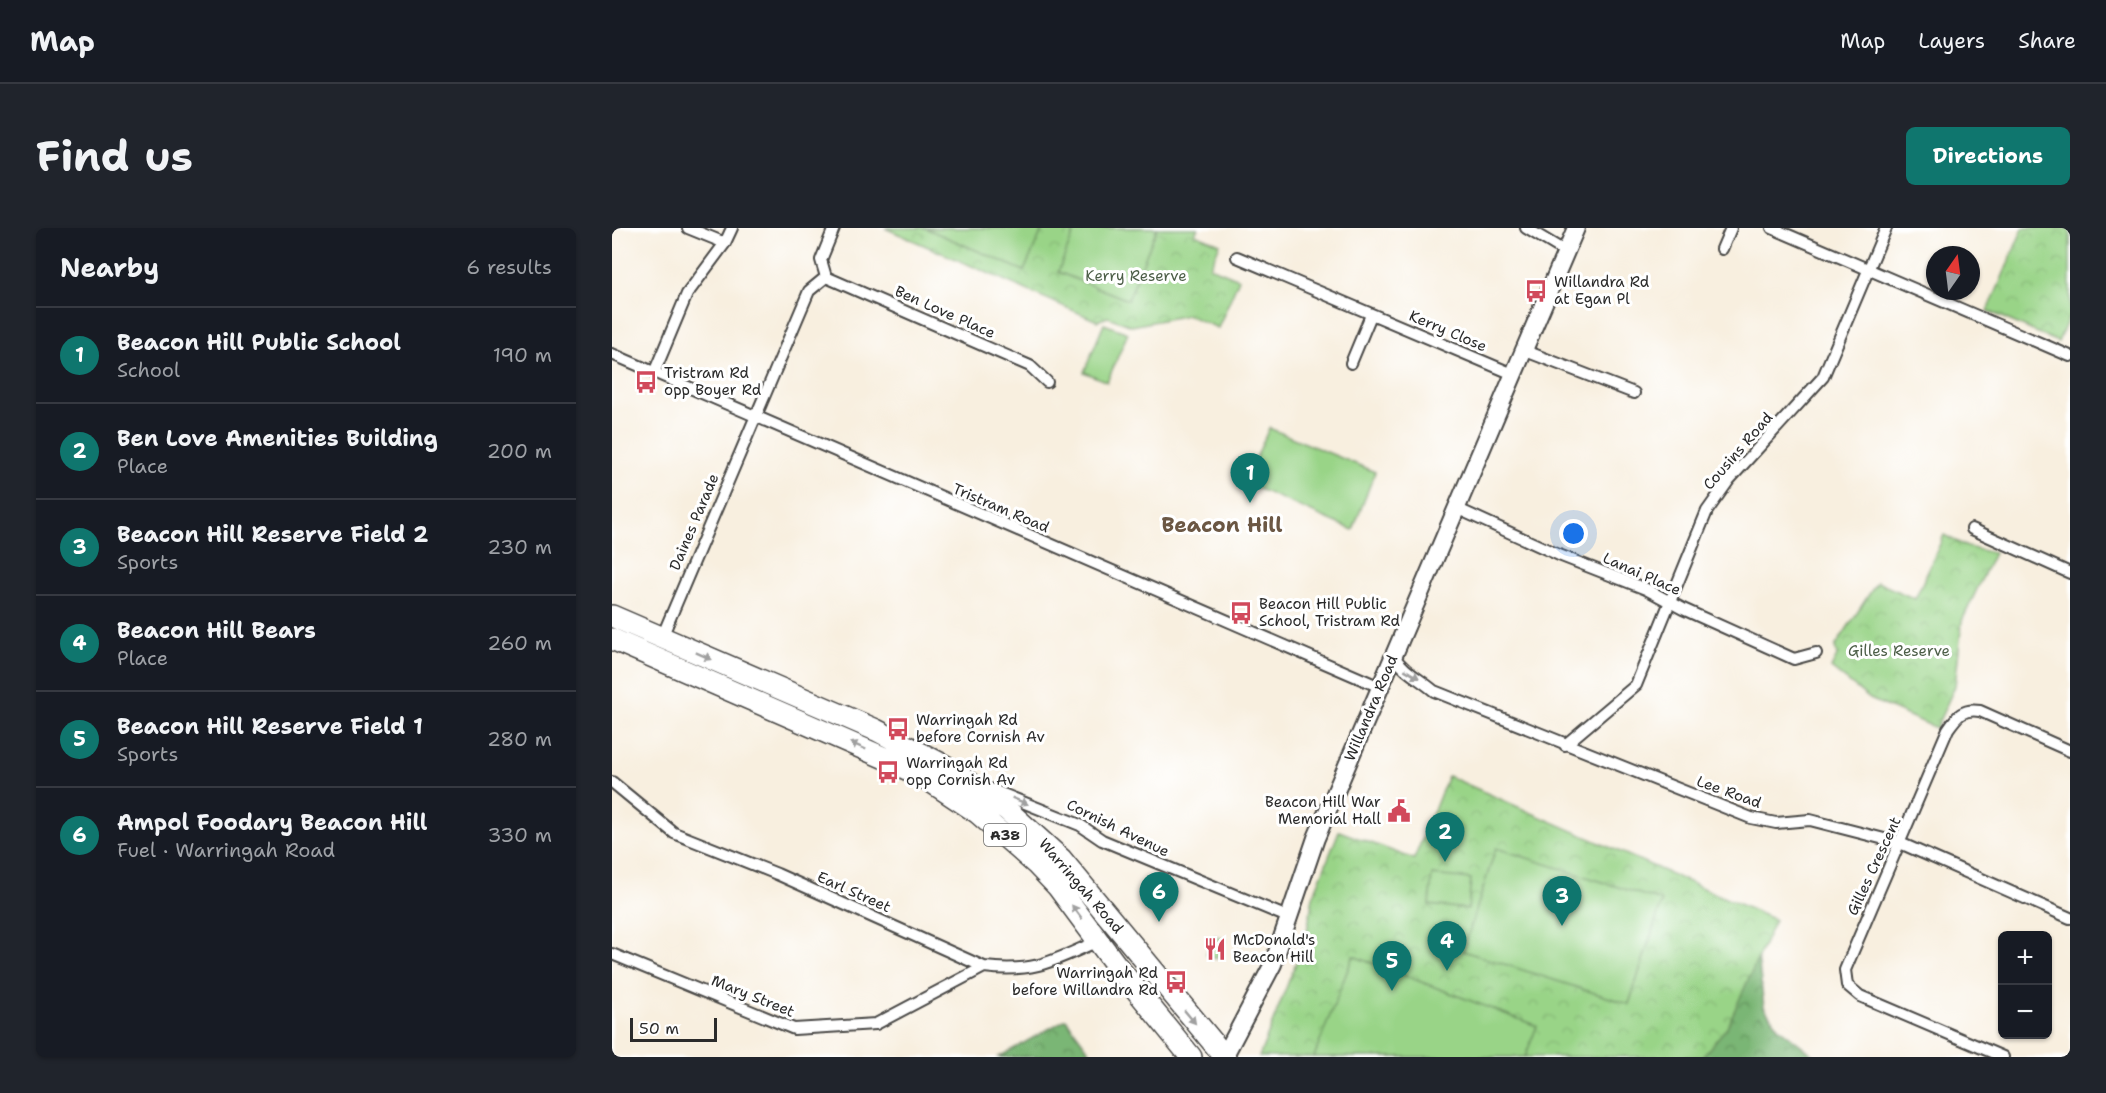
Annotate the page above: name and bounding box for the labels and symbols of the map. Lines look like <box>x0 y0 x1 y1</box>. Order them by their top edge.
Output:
north arrow <box>1926 246 1980 300</box>
park label: Kerry Reserve <box>1085 266 1187 286</box>
place label: Willandra Rd at Egan Pl <box>1554 272 1650 309</box>
bus stop icon: Willandra Rd at Egan Pl <box>1523 278 1549 304</box>
street label: Ben Love Place <box>892 281 998 343</box>
street label: Kerry Close <box>1406 306 1490 356</box>
place label: Tristram Rd opp Boyer Rd <box>664 363 762 400</box>
bus stop icon: Tristram Rd opp Boyer Rd <box>633 369 659 395</box>
street label: Cousins Road <box>1699 408 1778 494</box>
pin: 1 <box>1230 454 1270 503</box>
street label: Daines Parade <box>665 471 723 573</box>
street label: Tristram Road <box>950 479 1053 538</box>
district label: Beacon Hill <box>1161 511 1283 539</box>
your location <box>1559 519 1588 548</box>
street label: Lanai Place <box>1600 548 1684 600</box>
place label: Beacon Hill Public School, Tristram Rd <box>1259 594 1400 631</box>
bus stop icon: Beacon Hill Public School, Tristram Rd <box>1228 600 1254 626</box>
park label: Gilles Reserve <box>1848 641 1950 661</box>
one-way arrow <box>696 651 714 661</box>
street label: Willandra Road <box>1340 651 1403 764</box>
one-way arrow <box>1404 669 1420 680</box>
place label: Warringah Rd before Cornish Av <box>916 710 1045 747</box>
bus stop icon: Warringah Rd before Cornish Av <box>885 716 911 742</box>
one-way arrow <box>848 741 866 751</box>
place label: Warringah Rd opp Cornish Av <box>906 753 1015 790</box>
bus stop icon: Warringah Rd opp Cornish Av <box>875 759 901 785</box>
street label: Lee Road <box>1694 771 1765 813</box>
place label: Beacon Hill War Memorial Hall <box>1265 792 1381 829</box>
street label: Cornish Avenue <box>1063 794 1173 862</box>
one-way arrow <box>1011 797 1029 806</box>
public building icon: Beacon Hill War Memorial Hall <box>1386 798 1412 824</box>
pin: 2 <box>1426 812 1464 862</box>
street label: Gilles Crescent <box>1842 813 1906 919</box>
road number: A38 <box>984 824 1026 846</box>
street label: Warringah Road <box>1034 834 1128 938</box>
street label: Earl Street <box>814 867 894 917</box>
pin: 6 <box>1140 872 1178 922</box>
pin: 3 <box>1542 876 1582 926</box>
one-way arrow <box>1071 904 1083 920</box>
pin: 4 <box>1428 922 1466 971</box>
place label: McDonald's Beacon Hill <box>1233 930 1315 967</box>
restaurant icon: McDonald's Beacon Hill <box>1202 936 1228 962</box>
pin: 5 <box>1372 942 1412 991</box>
place label: Warringah Rd before Willandra Rd <box>1012 963 1158 1000</box>
bus stop icon: Warringah Rd before Willandra Rd <box>1163 969 1189 995</box>
street label: Mary Street <box>708 970 798 1022</box>
one-way arrow <box>1183 1009 1196 1024</box>
scale bar <box>630 1015 717 1042</box>

